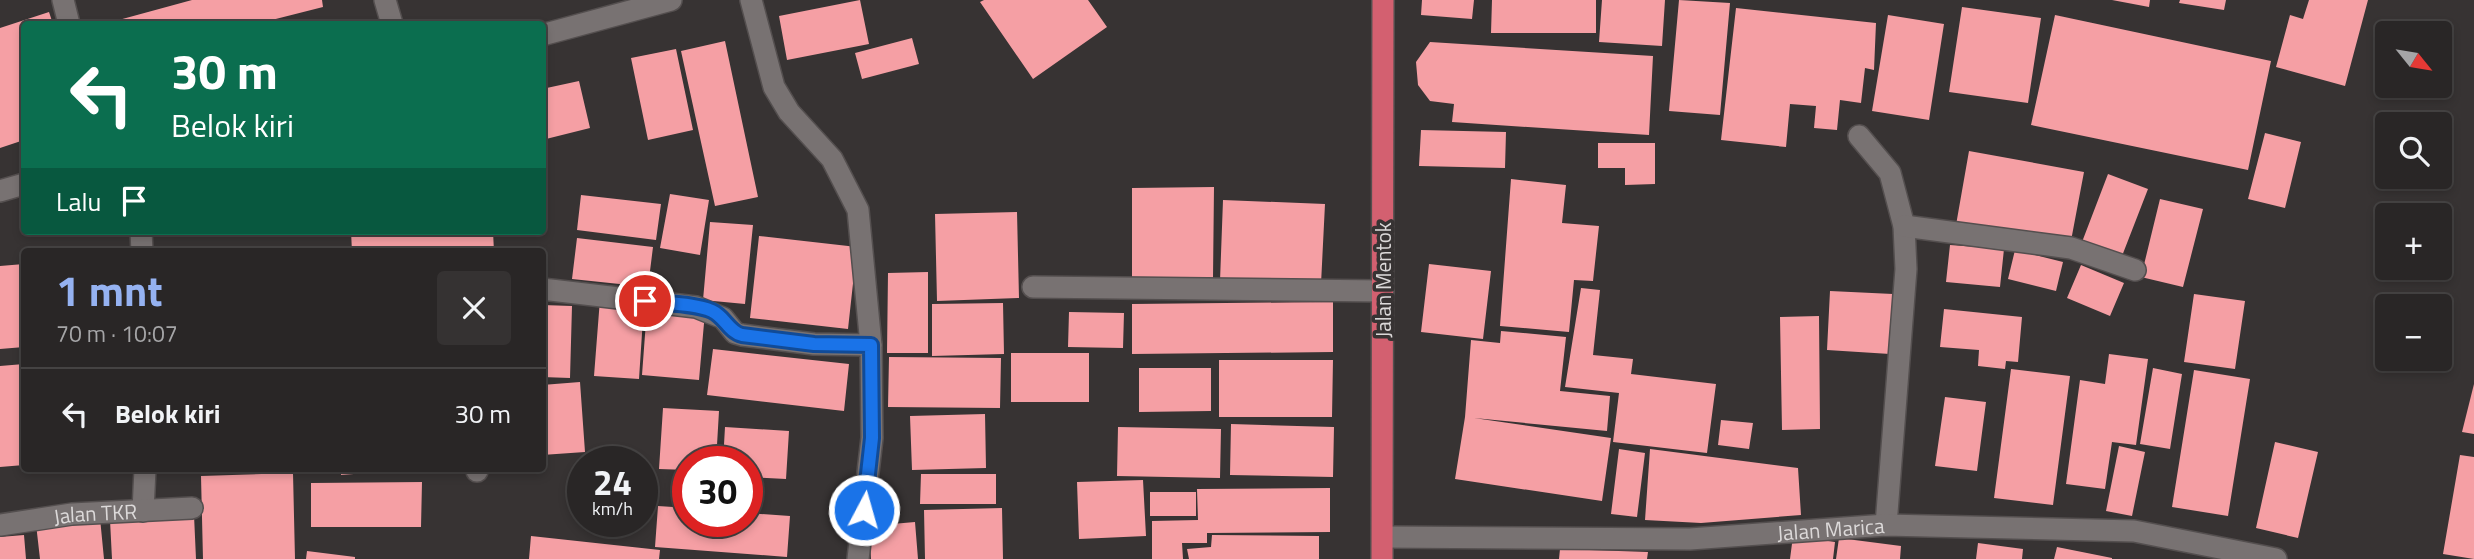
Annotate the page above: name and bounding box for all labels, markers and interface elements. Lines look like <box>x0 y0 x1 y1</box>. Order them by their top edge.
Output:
north arrow <box>2375 21 2452 98</box>
map controls <box>2375 21 2452 371</box>
text: 30 m <box>171 33 278 108</box>
icon: left <box>56 49 147 140</box>
text: Belok kiri <box>171 101 294 149</box>
button: search <box>2375 112 2452 189</box>
text: Lalu <box>56 182 101 221</box>
icon: arrive <box>115 182 153 220</box>
button: + <box>2375 203 2452 280</box>
street label: Jalan Mentok <box>1367 222 1399 338</box>
text: 1 mnt <box>56 258 163 322</box>
button: close <box>437 271 511 345</box>
pin <box>615 271 675 331</box>
icon: arrive <box>626 282 664 320</box>
button: − <box>2375 294 2452 371</box>
text: 70 m · 10:07 <box>56 316 178 351</box>
text: Belok kiri <box>115 394 221 433</box>
text: 30 m <box>454 394 511 433</box>
icon: left <box>56 395 94 433</box>
speed limit sign: 30 <box>672 446 763 537</box>
text: 24 <box>593 455 632 509</box>
position arrow <box>827 473 901 547</box>
street label: Jalan TKR <box>51 495 138 533</box>
text: km/h <box>592 495 633 522</box>
street label: Jalan Marica <box>1776 509 1886 549</box>

